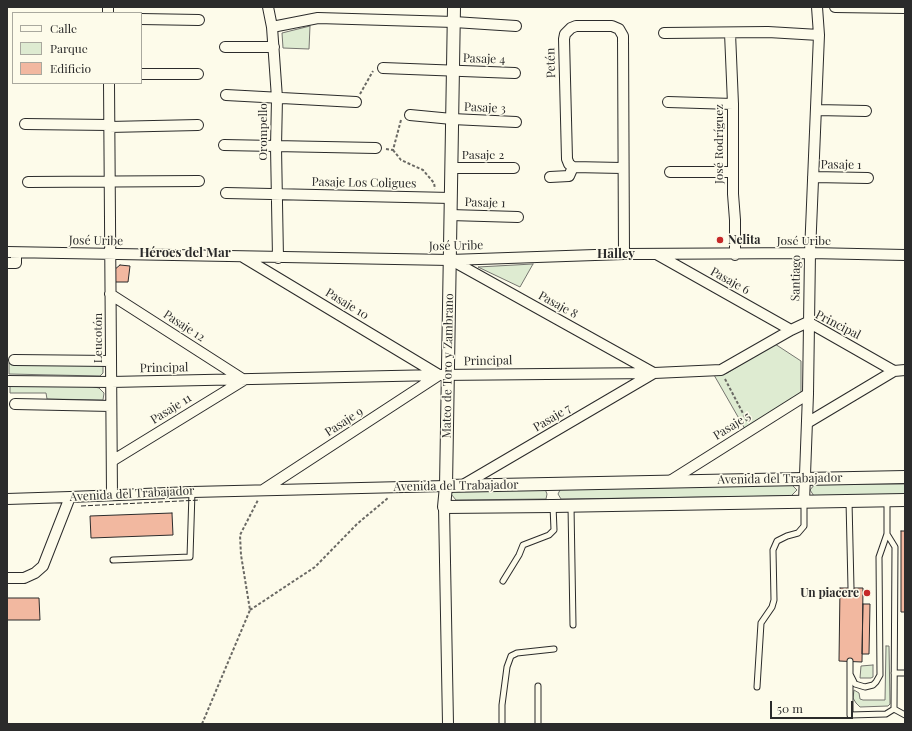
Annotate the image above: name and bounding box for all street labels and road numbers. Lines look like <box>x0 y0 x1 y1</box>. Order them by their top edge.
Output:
street label: Petén <box>543 48 559 78</box>
street label: Pasaje 4 <box>463 51 505 67</box>
street label: Pasaje 3 <box>464 100 506 116</box>
street label: Orompello <box>256 103 270 161</box>
street label: José Rodríguez <box>712 104 726 184</box>
street label: Pasaje 2 <box>462 148 504 162</box>
street label: Pasaje 1 <box>820 157 862 173</box>
street label: Pasaje Los Coligues <box>311 175 417 191</box>
street label: Pasaje 1 <box>464 195 506 211</box>
street label: José Uribe <box>69 233 123 249</box>
street label: José Uribe <box>777 234 831 248</box>
street label: José Uribe <box>429 238 483 254</box>
street label: Santiago <box>788 255 804 301</box>
street label: Pasaje 6 <box>708 264 752 298</box>
street label: Pasaje 10 <box>323 285 371 323</box>
street label: Pasaje 8 <box>536 288 580 322</box>
street label: Mateo de Toro y Zambrano <box>440 293 456 439</box>
street label: Pasaje 12 <box>160 307 208 345</box>
street label: Principal <box>813 308 863 342</box>
street label: Leucotón <box>91 313 105 363</box>
street label: Principal <box>463 353 513 369</box>
street label: Principal <box>139 360 189 376</box>
street label: Pasaje 11 <box>148 391 194 427</box>
street label: Pasaje 7 <box>531 401 573 435</box>
street label: Pasaje 9 <box>322 404 366 440</box>
street label: Pasaje 5 <box>711 409 753 443</box>
street label: Avenida del Trabajador <box>717 471 843 487</box>
street label: Avenida del Trabajador <box>393 478 519 494</box>
street label: Avenida del Trabajador <box>69 484 195 504</box>

